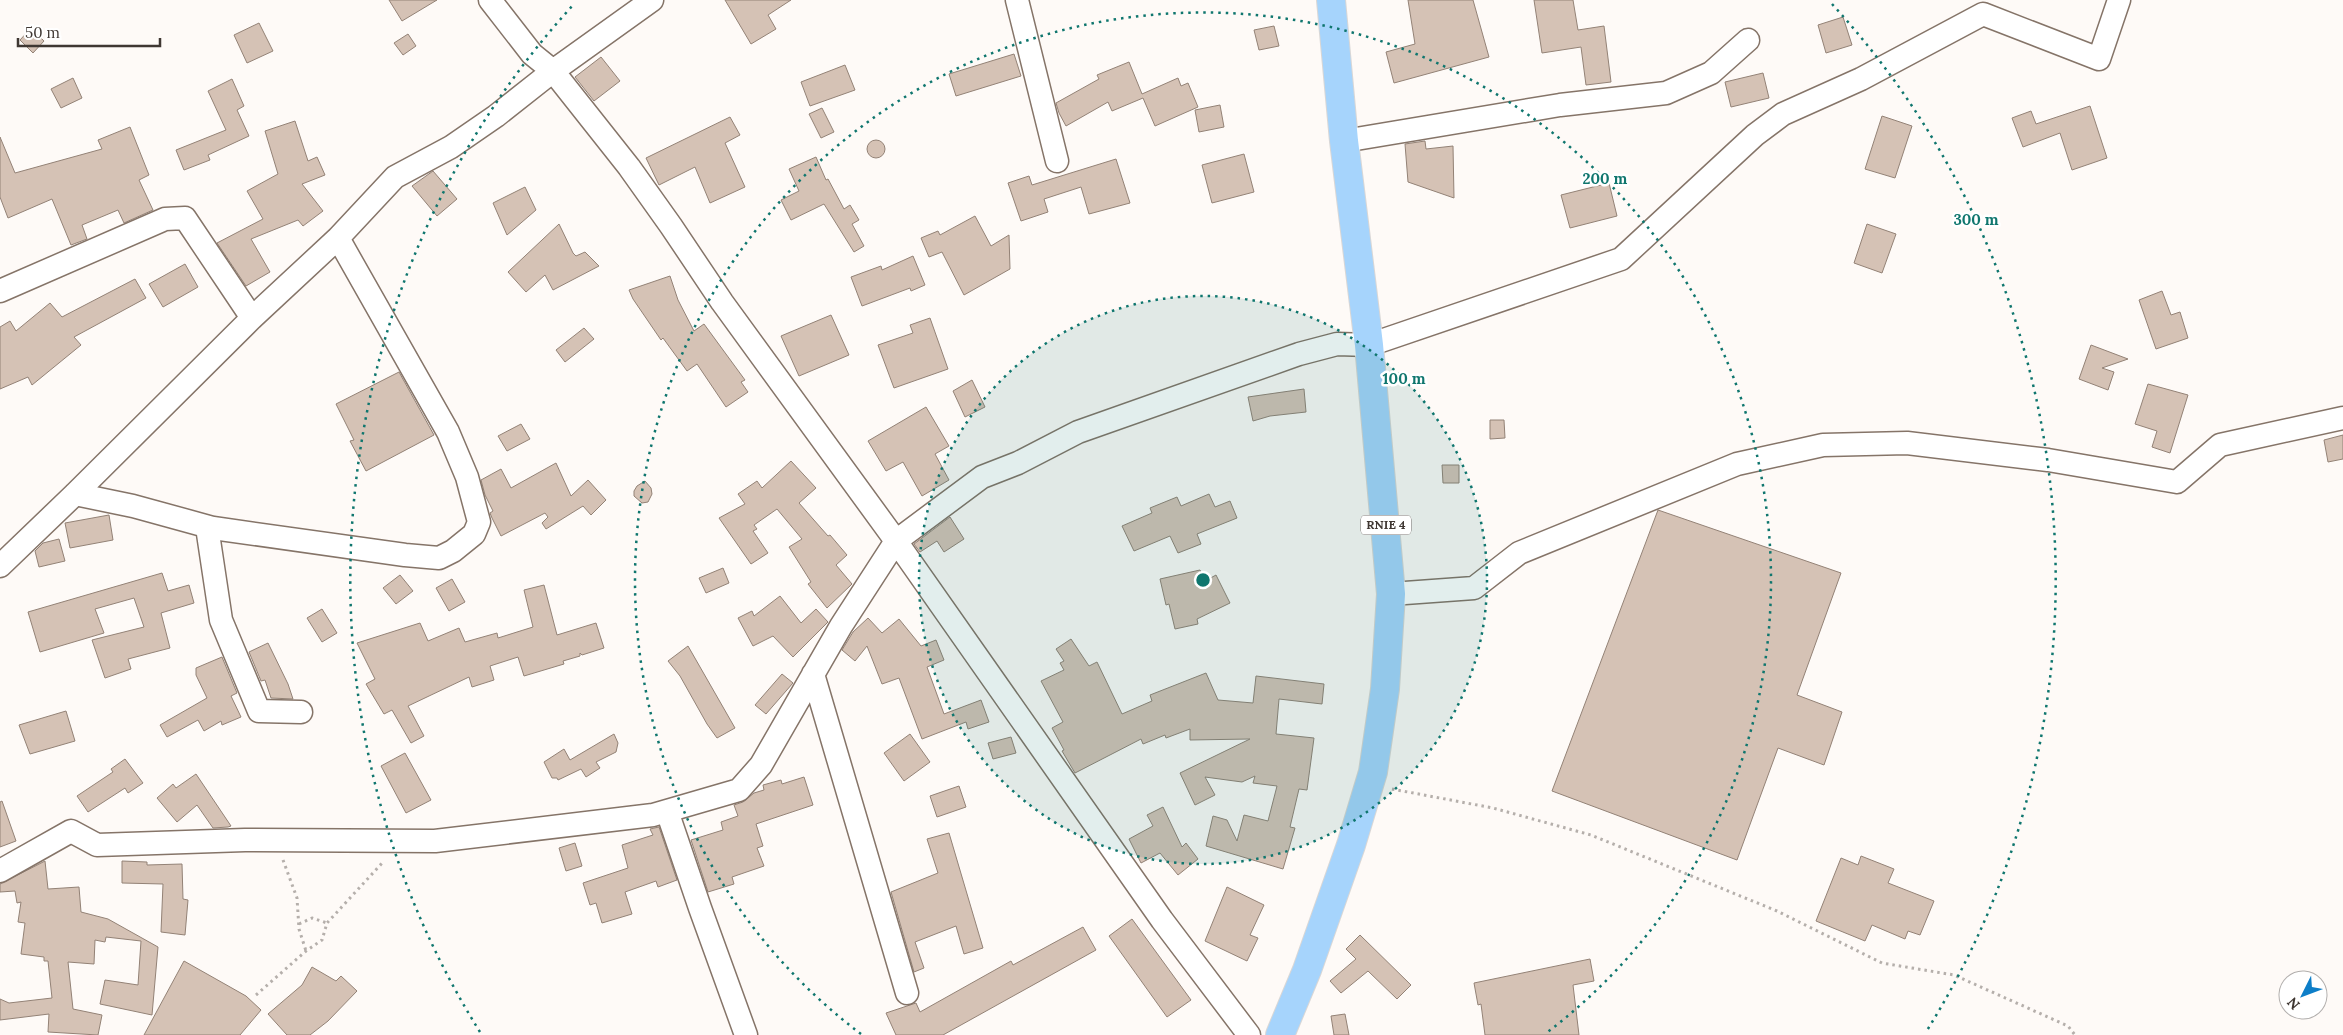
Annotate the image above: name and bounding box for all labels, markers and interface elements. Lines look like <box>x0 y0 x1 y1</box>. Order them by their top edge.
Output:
scale bar <box>18 15 160 47</box>
text: 50 m <box>25 23 60 42</box>
text: 200 m <box>1583 169 1628 188</box>
text: 300 m <box>1953 210 1999 229</box>
text: 100 m <box>1383 369 1426 388</box>
road number: RNIE 4 <box>1361 516 1411 534</box>
centre of rings <box>1194 571 1212 589</box>
north arrow <box>2278 970 2328 1020</box>
text: N <box>2283 994 2304 1014</box>

